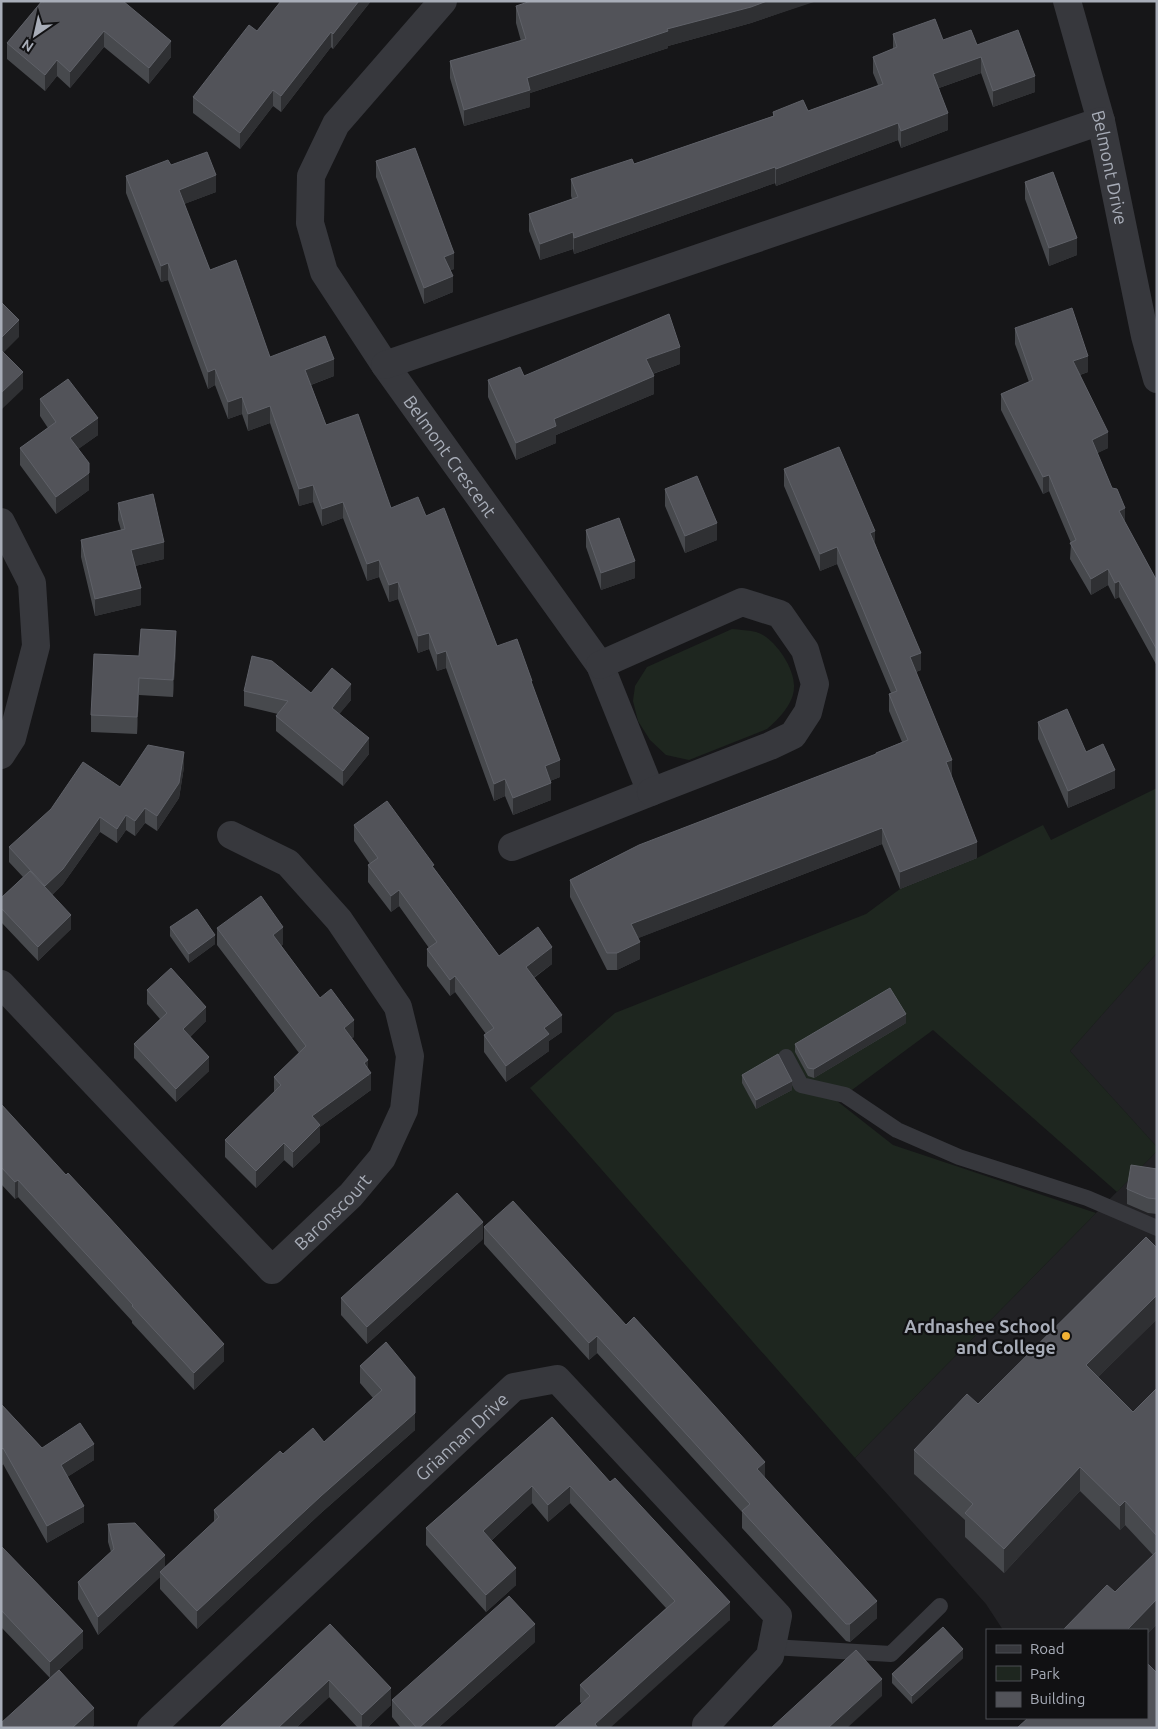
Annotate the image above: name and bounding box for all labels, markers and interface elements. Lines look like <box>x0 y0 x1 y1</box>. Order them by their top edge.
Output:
north arrow <box>10 10 60 60</box>
text: N <box>19 36 37 55</box>
street label: Belmont Drive <box>1088 108 1132 226</box>
street label: Belmont Crescent <box>400 391 501 521</box>
street label: Baronscourt <box>290 1170 375 1254</box>
place label: Ardnashee School and College <box>904 1316 1057 1357</box>
marker: Ardnashee School and College <box>1060 1330 1072 1342</box>
street label: Griannan Drive <box>411 1388 512 1484</box>
legend <box>986 1629 1148 1719</box>
text: Road <box>1030 1640 1065 1657</box>
text: Park <box>1030 1665 1060 1682</box>
text: Building <box>1030 1690 1085 1707</box>

